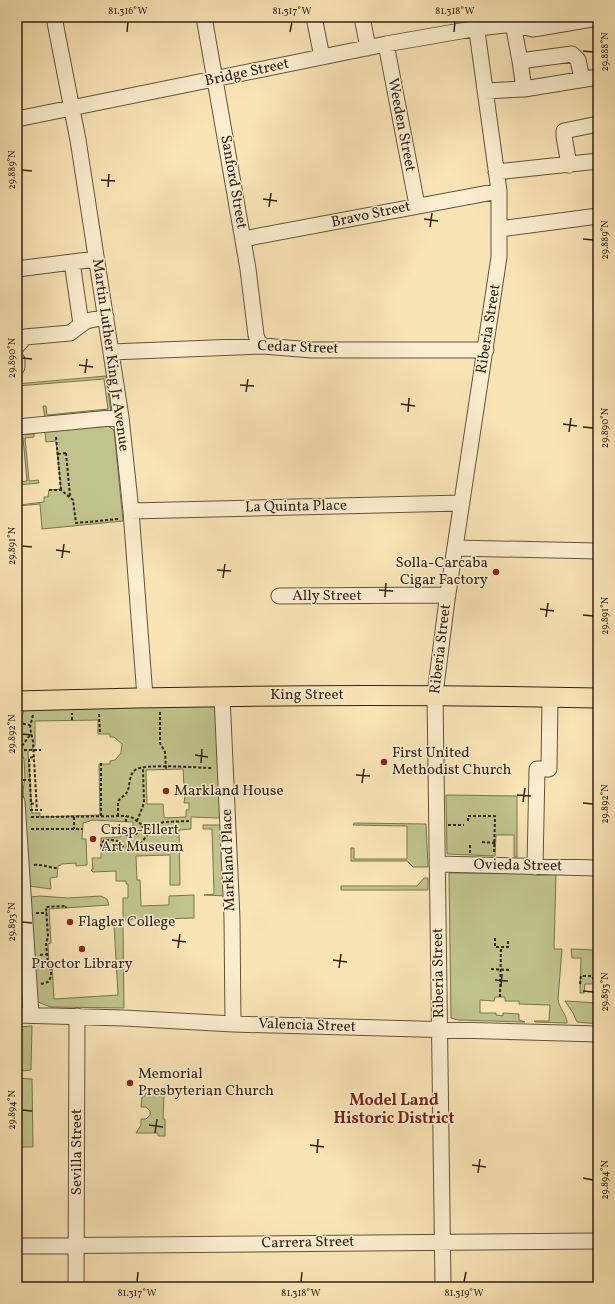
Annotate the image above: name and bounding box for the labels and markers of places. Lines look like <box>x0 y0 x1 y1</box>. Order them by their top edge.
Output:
place label: Solla-Carcaba Cigar Factory <box>395 553 488 591</box>
marker: Solla-Carcaba Cigar Factory <box>491 567 501 577</box>
place label: First United Methodist Church <box>392 743 511 781</box>
marker: First United Methodist Church <box>379 757 389 767</box>
place label: Markland House <box>174 781 284 802</box>
marker: Markland House <box>161 786 171 796</box>
place label: Crisp-Ellert Art Museum <box>101 820 184 858</box>
marker: Crisp-Ellert Art Museum <box>88 834 98 844</box>
place label: Flagler College <box>78 912 175 933</box>
marker: Flagler College <box>65 917 75 927</box>
marker: Proctor Library <box>77 944 87 954</box>
place label: Proctor Library <box>31 954 133 975</box>
place label: Memorial Presbyterian Church <box>138 1064 274 1102</box>
marker: Memorial Presbyterian Church <box>125 1078 135 1088</box>

